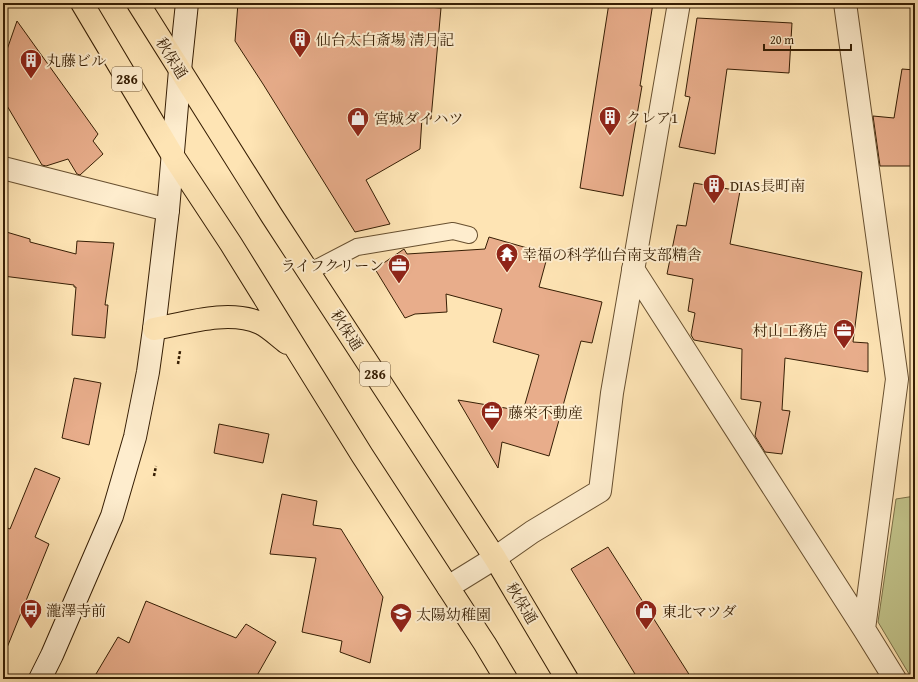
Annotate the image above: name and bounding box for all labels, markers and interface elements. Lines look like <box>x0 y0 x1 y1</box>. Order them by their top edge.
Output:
building icon: 仙台太白斎場 清月記 <box>287 26 313 59</box>
scale bar <box>764 26 851 52</box>
place label: 仙台太白斎場 清月記 <box>316 29 454 50</box>
text: 20 m <box>770 31 794 48</box>
street label: 秋保通 <box>151 33 193 83</box>
building icon: 丸藤ビル <box>18 47 44 80</box>
place label: 丸藤ビル <box>46 50 106 71</box>
road number: 286 <box>112 67 142 91</box>
building icon: クレア1 <box>597 104 623 137</box>
shop icon: 宮城ダイハツ <box>345 105 371 138</box>
place label: クレア1 <box>626 107 678 128</box>
place label: 宮城ダイハツ <box>374 108 463 129</box>
building icon: DIAS長町南 <box>701 172 727 205</box>
place label: DIAS長町南 <box>730 175 805 196</box>
temple icon: 幸福の科学仙台南支部精舎 <box>494 241 520 274</box>
place label: 幸福の科学仙台南支部精舎 <box>522 244 702 265</box>
office icon: ライフクリーン <box>386 252 412 285</box>
place label: ライフクリーン <box>281 255 384 276</box>
street label: 秋保通 <box>326 305 368 355</box>
office icon: 村山工務店 <box>831 317 857 350</box>
place label: 村山工務店 <box>753 320 828 341</box>
road number: 286 <box>360 362 390 386</box>
office icon: 藤栄不動産 <box>479 399 505 432</box>
place label: 藤栄不動産 <box>508 402 583 423</box>
street label: 秋保通 <box>501 578 543 628</box>
bus stop icon: 瀧澤寺前 <box>18 597 44 630</box>
shop icon: 東北マツダ <box>633 598 659 631</box>
place label: 瀧澤寺前 <box>46 600 106 621</box>
school or university icon: 太陽幼稚園 <box>388 601 414 634</box>
place label: 東北マツダ <box>662 601 736 622</box>
place label: 太陽幼稚園 <box>416 604 491 625</box>

